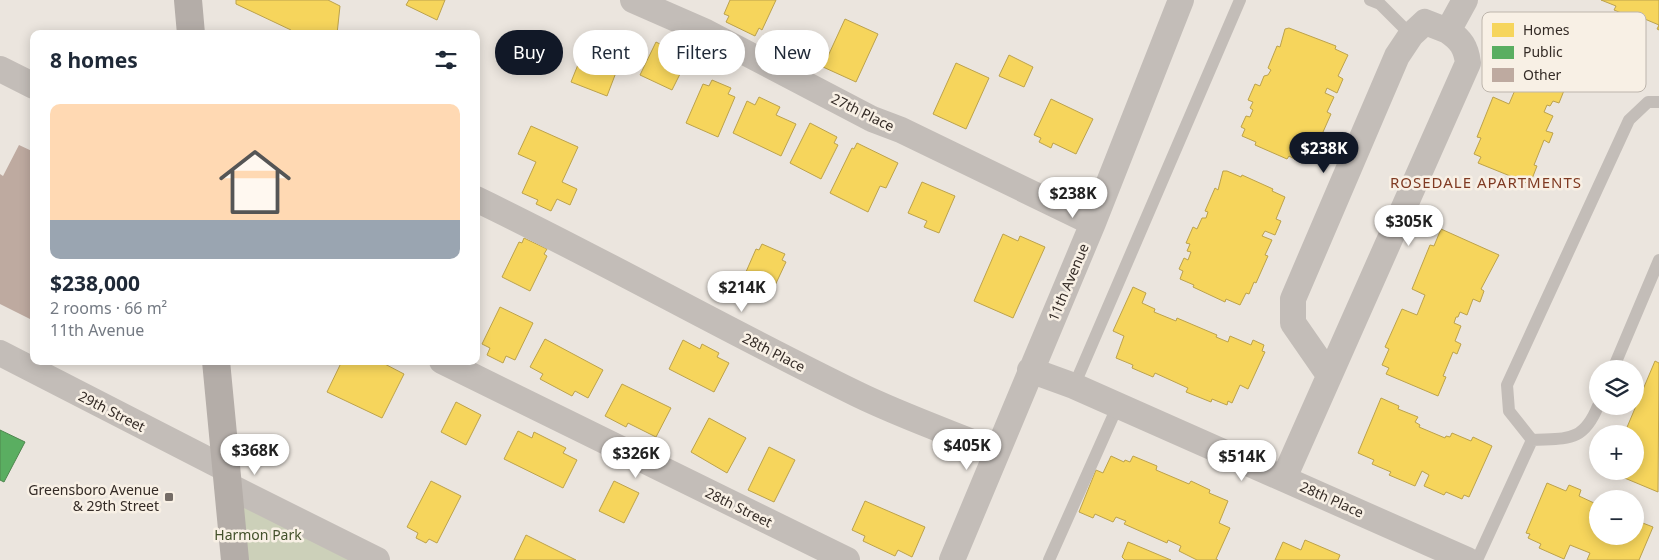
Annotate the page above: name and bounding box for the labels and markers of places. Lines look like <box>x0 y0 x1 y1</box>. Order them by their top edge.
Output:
pin: $238K <box>1289 132 1359 174</box>
pin: $238K <box>1038 176 1108 219</box>
pin: $305K <box>1374 204 1444 247</box>
pin: $214K <box>707 270 777 313</box>
pin: $405K <box>932 428 1002 471</box>
pin: $368K <box>220 434 290 476</box>
pin: $326K <box>601 436 671 479</box>
pin: $514K <box>1207 440 1277 482</box>
place label: Greensboro Avenue & 29th Street <box>28 480 159 515</box>
marker: Greensboro Avenue & 29th Street <box>163 491 175 503</box>

